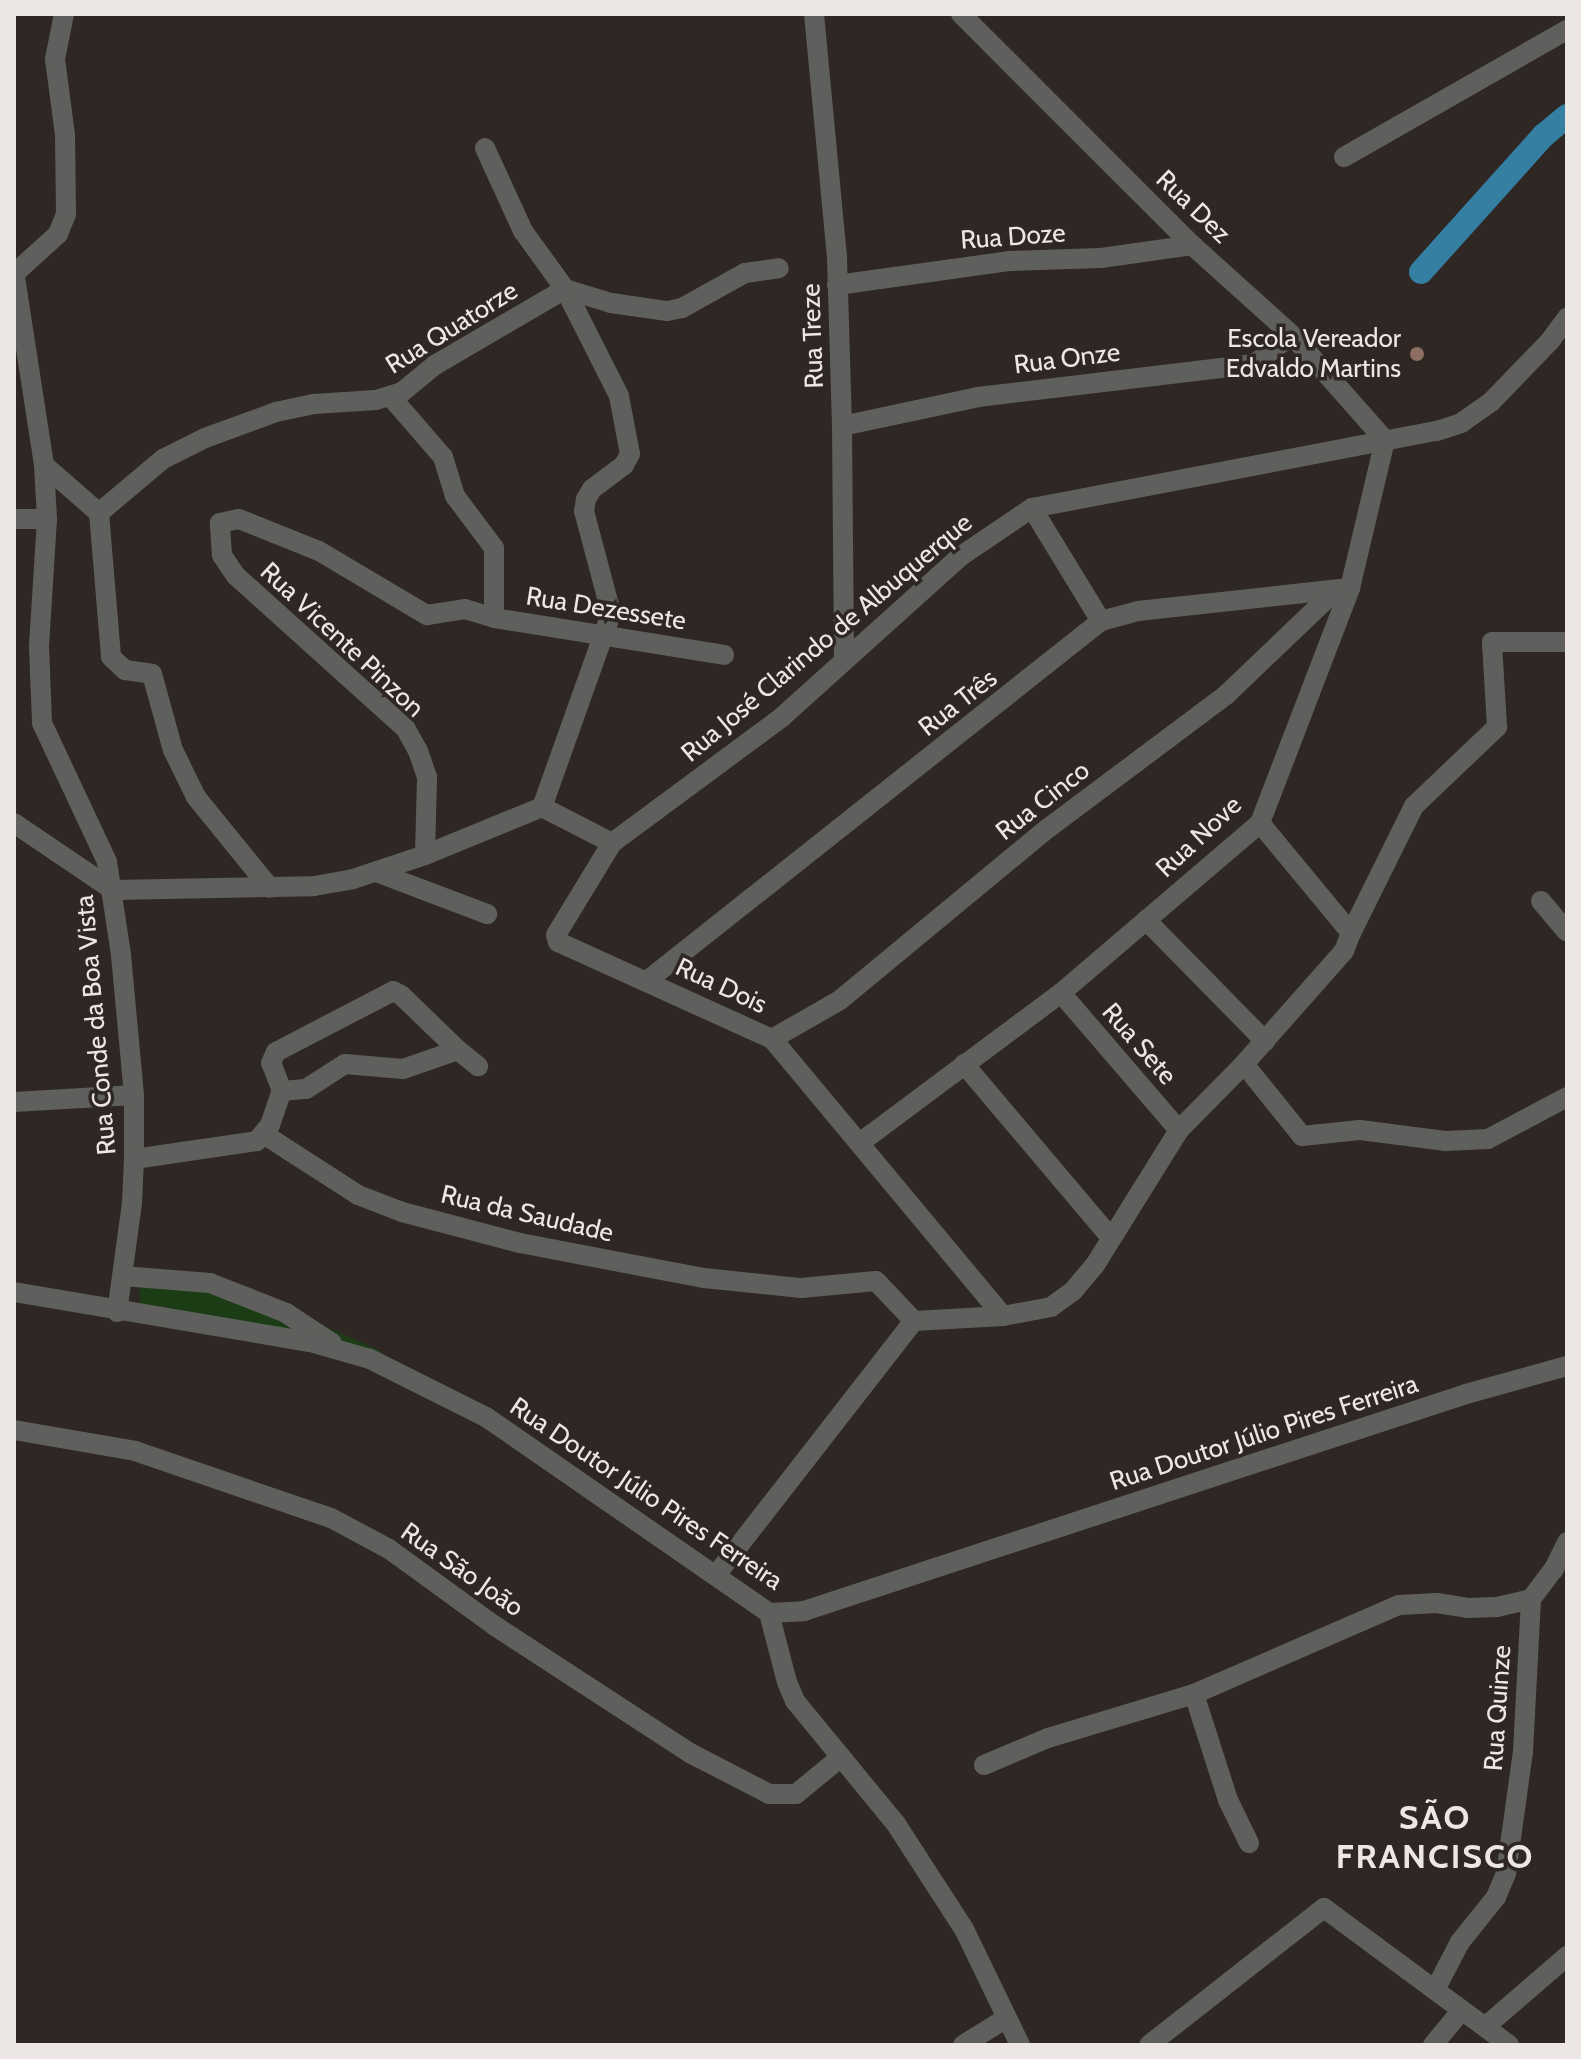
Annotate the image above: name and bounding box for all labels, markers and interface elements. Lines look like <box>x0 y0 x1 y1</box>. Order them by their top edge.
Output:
street label: Rua Dez <box>1149 164 1237 250</box>
street label: Rua Doze <box>959 218 1067 256</box>
street label: Rua Quatorze <box>380 275 524 381</box>
street label: Rua Treze <box>796 283 830 389</box>
place label: Escola Vereador Edvaldo Martins <box>1226 323 1401 384</box>
street label: Rua Onze <box>1012 337 1122 381</box>
marker: Escola Vereador Edvaldo Martins <box>1408 345 1426 363</box>
street label: Rua José Clarindo de Albuquerque <box>675 507 979 769</box>
street label: Rua Vicente Pinzon <box>254 556 430 724</box>
street label: Rua Dezessete <box>524 581 688 637</box>
street label: Rua Três <box>913 663 1003 743</box>
street label: Rua Cinco <box>990 755 1096 847</box>
street label: Rua Nove <box>1150 790 1248 884</box>
street label: Rua Conde da Boa Vista <box>69 894 123 1156</box>
street label: Rua Dois <box>671 951 771 1021</box>
street label: Rua Sete <box>1095 997 1183 1091</box>
street label: Rua da Saudade <box>438 1179 616 1249</box>
street label: Rua Doutor Júlio Pires Ferreira <box>1106 1368 1422 1498</box>
street label: Rua Doutor Júlio Pires Ferreira <box>504 1391 788 1597</box>
street label: Rua São João <box>395 1516 529 1624</box>
street label: Rua Quinze <box>1478 1644 1518 1772</box>
district label: SÃO FRANCISCO <box>1336 1797 1534 1876</box>

